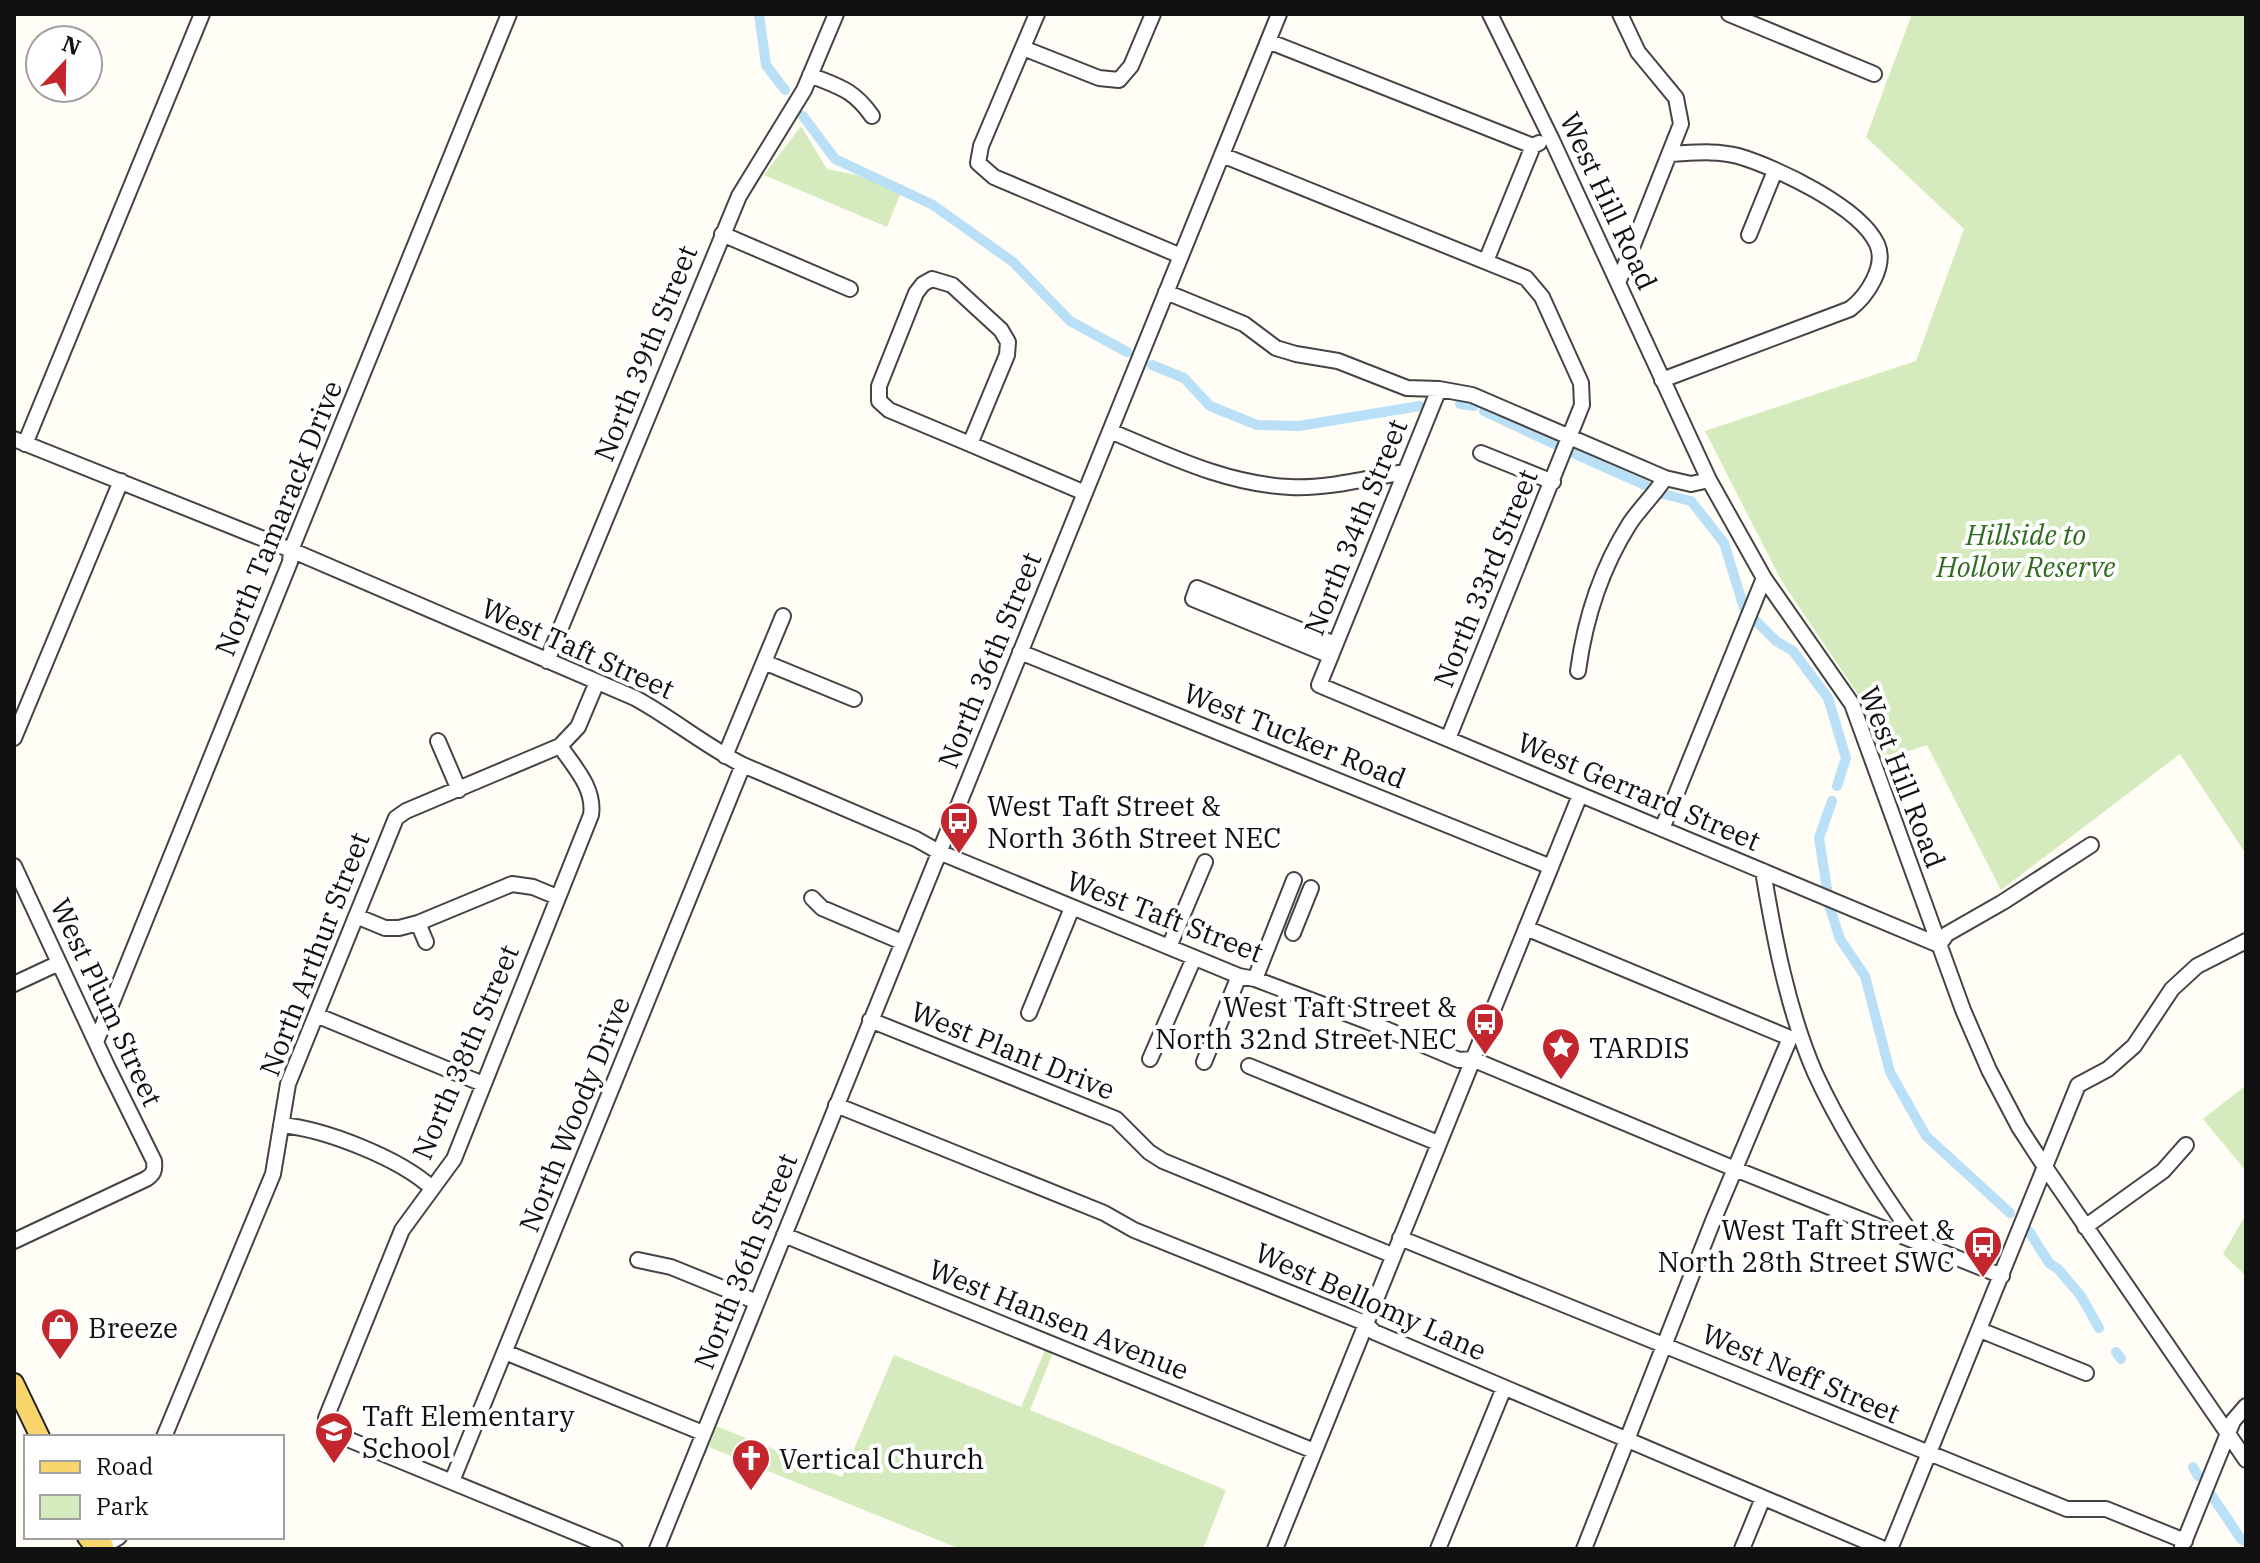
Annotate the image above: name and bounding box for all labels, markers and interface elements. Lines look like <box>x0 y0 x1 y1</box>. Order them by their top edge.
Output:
north arrow <box>24 24 104 104</box>
text: N <box>58 28 85 62</box>
street label: West Hill Road <box>1552 106 1666 296</box>
street label: North 39th Street <box>585 239 705 467</box>
street label: North Tamarack Drive <box>206 375 350 661</box>
street label: North 34th Street <box>1295 413 1415 641</box>
street label: North 33rd Street <box>1424 463 1546 693</box>
park label: Hillside to Hollow Reserve <box>1935 516 2116 585</box>
street label: North 36th Street <box>929 546 1049 774</box>
street label: West Taft Street <box>476 589 680 707</box>
street label: West Tucker Road <box>1178 673 1412 797</box>
street label: West Hill Road <box>1851 681 1955 873</box>
street label: West Gerrard Street <box>1512 723 1766 859</box>
place label: West Taft Street & North 36th Street NEC <box>987 787 1281 856</box>
bus stop icon: West Taft Street & North 36th Street NEC <box>938 800 980 855</box>
street label: North Arthur Street <box>250 827 378 1081</box>
street label: West Taft Street <box>1061 862 1269 971</box>
street label: West Plum Street <box>43 892 172 1112</box>
street label: North 38th Street <box>403 939 527 1165</box>
place label: West Taft Street & North 32nd Street NEC <box>1155 988 1457 1057</box>
street label: North Woody Drive <box>510 991 638 1237</box>
street label: West Plant Drive <box>906 992 1120 1108</box>
bus stop icon: West Taft Street & North 32nd Street NEC <box>1464 1001 1506 1056</box>
place icon: TARDIS <box>1540 1026 1582 1081</box>
place label: TARDIS <box>1589 1029 1690 1066</box>
street label: North 36th Street <box>685 1147 805 1375</box>
place label: West Taft Street & North 28th Street SWC <box>1657 1211 1955 1280</box>
bus stop icon: West Taft Street & North 28th Street SWC <box>1962 1224 2004 1279</box>
street label: West Bellomy Lane <box>1249 1233 1493 1369</box>
street label: West Hansen Avenue <box>923 1250 1195 1388</box>
shop icon: Breeze <box>39 1306 81 1361</box>
place label: Breeze <box>88 1309 178 1346</box>
street label: West Neff Street <box>1696 1315 1906 1431</box>
place label: Taft Elementary School <box>362 1397 575 1466</box>
school or university icon: Taft Elementary School <box>313 1410 355 1465</box>
legend <box>24 1435 284 1539</box>
church icon: Vertical Church <box>730 1437 772 1492</box>
place label: Vertical Church <box>779 1440 984 1477</box>
text: Road <box>96 1450 153 1482</box>
text: Park <box>96 1490 148 1522</box>

